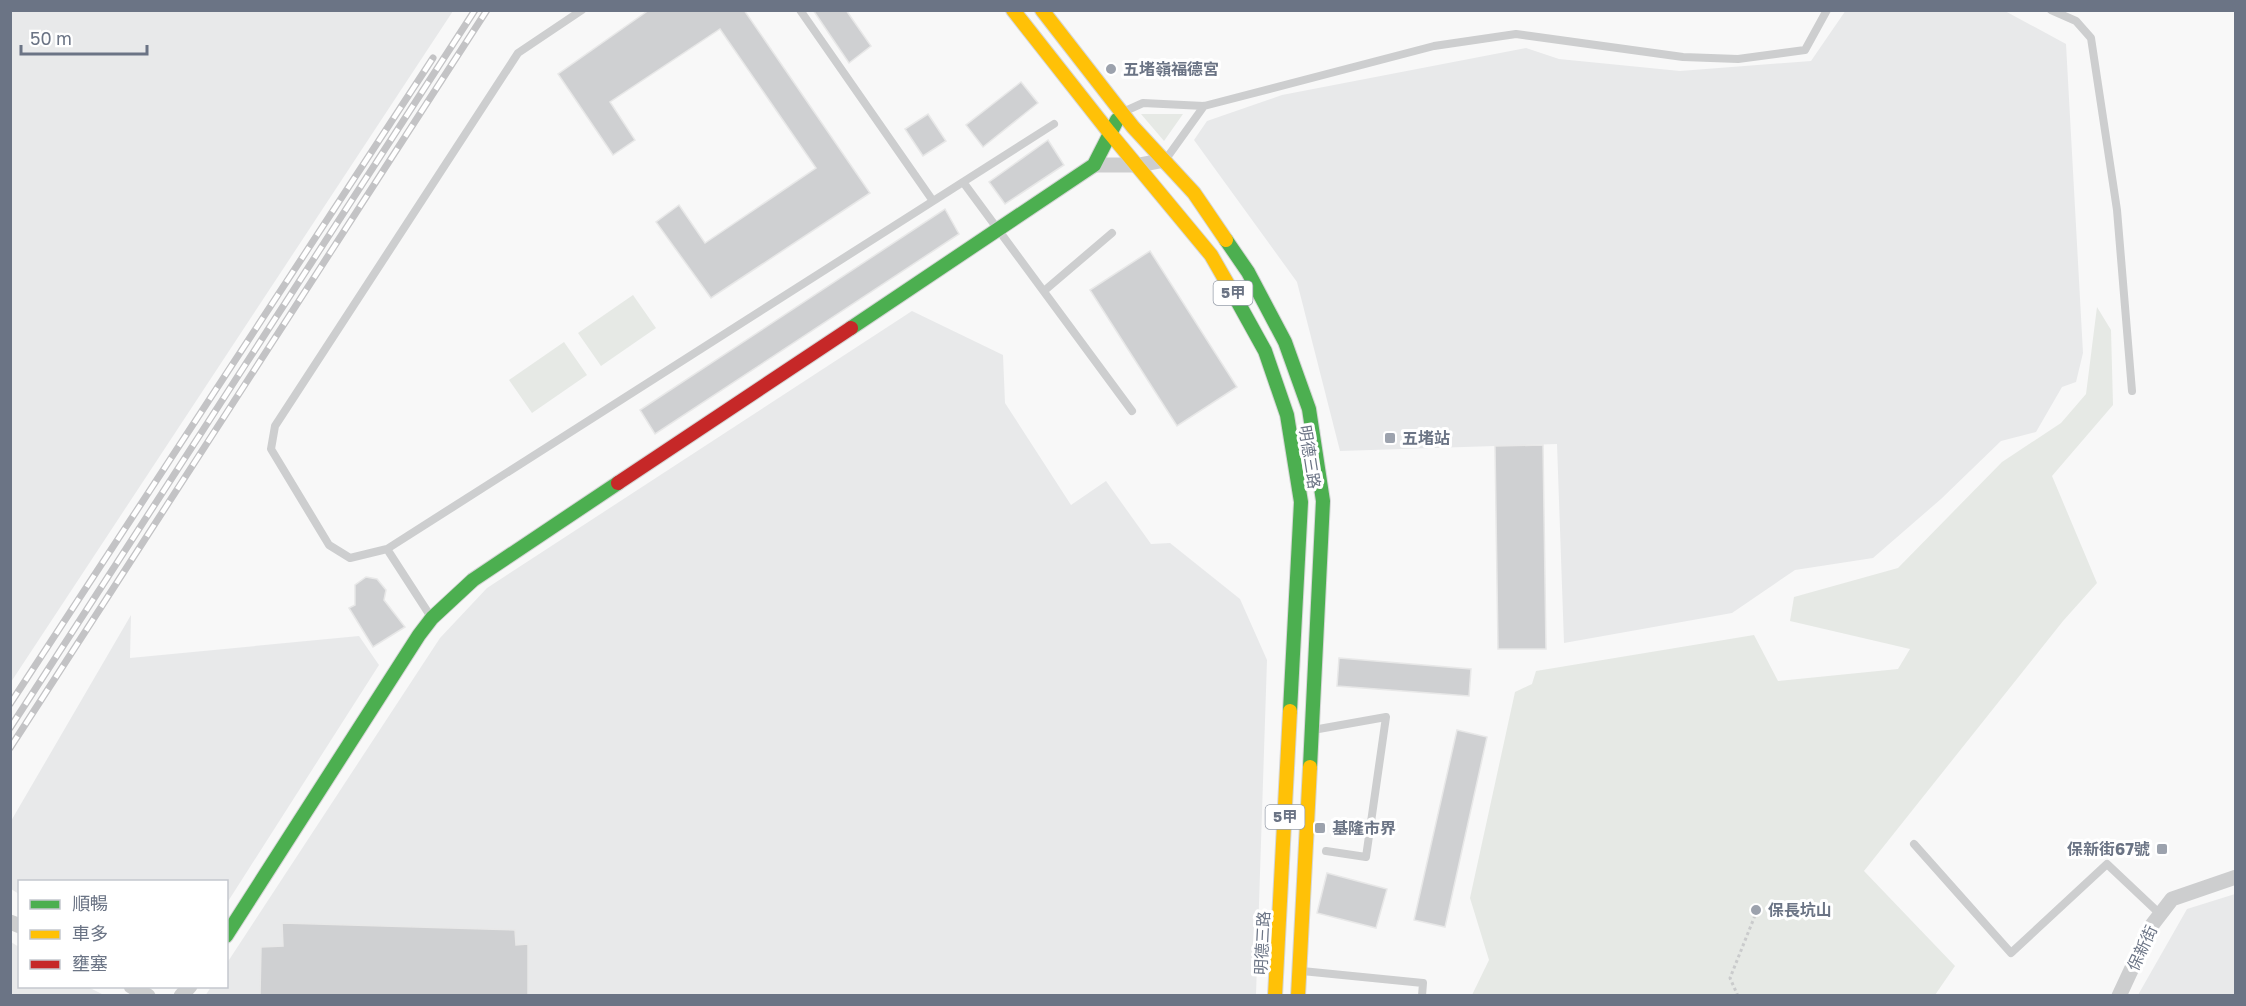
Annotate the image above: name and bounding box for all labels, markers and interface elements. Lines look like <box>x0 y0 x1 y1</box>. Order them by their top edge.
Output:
scale bar <box>21 18 147 56</box>
text: 50 m <box>30 27 72 49</box>
place label: 五堵嶺福德宮 <box>1123 59 1219 79</box>
marker: 五堵嶺福德宮 <box>1104 62 1118 76</box>
road number: 5甲 <box>1214 281 1252 305</box>
street label: 明德三路 <box>1295 424 1325 490</box>
place label: 五堵站 <box>1402 428 1450 448</box>
marker: 五堵站 <box>1383 431 1397 445</box>
road number: 5甲 <box>1266 805 1304 829</box>
place label: 基隆市界 <box>1332 818 1396 838</box>
marker: 基隆市界 <box>1313 821 1327 835</box>
place label: 保新街67號 <box>2067 839 2150 859</box>
marker: 保新街67號 <box>2155 842 2169 856</box>
legend <box>18 880 228 988</box>
text: 順暢 <box>72 892 108 914</box>
place label: 保長坑山 <box>1768 900 1832 920</box>
marker: 保長坑山 <box>1749 903 1763 917</box>
street label: 明德三路 <box>1250 911 1274 975</box>
text: 車多 <box>72 922 108 944</box>
street label: 保新街 <box>2123 922 2161 974</box>
text: 壅塞 <box>72 952 108 974</box>

